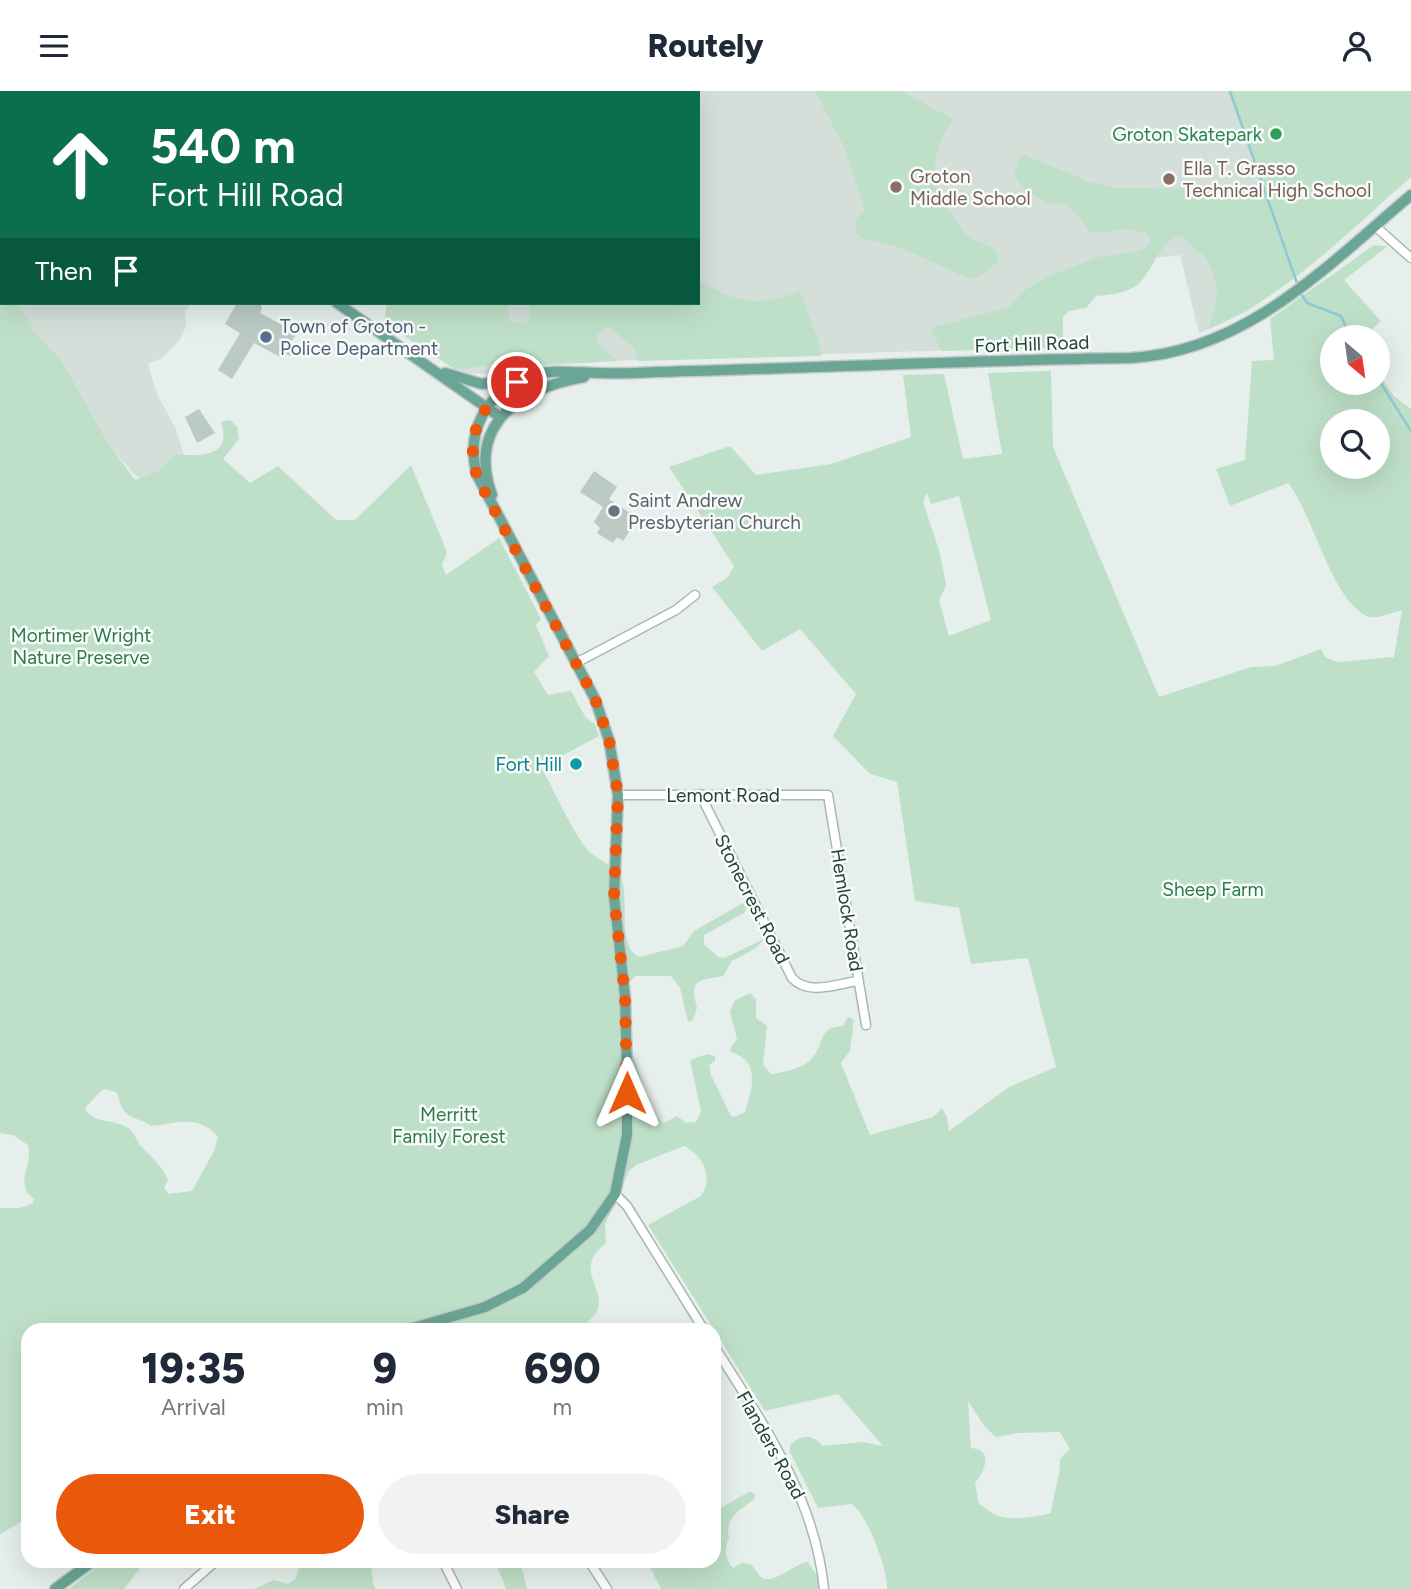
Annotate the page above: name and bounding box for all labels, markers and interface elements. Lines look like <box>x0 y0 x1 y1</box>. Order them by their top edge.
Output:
icon: menu <box>35 27 73 65</box>
text: Routely <box>647 27 764 65</box>
icon: person <box>1338 27 1376 65</box>
text: 540 m <box>150 116 296 175</box>
icon: ahead <box>35 119 126 210</box>
place label: Groton Skatepark <box>1112 123 1263 146</box>
marker: Groton Skatepark <box>1268 126 1284 142</box>
place label: Ella T. Grasso Technical High School <box>1183 157 1371 202</box>
place label: Groton Middle School <box>910 165 1031 210</box>
marker: Ella T. Grasso Technical High School <box>1161 171 1177 187</box>
text: Fort Hill Road <box>150 176 344 214</box>
marker: Groton Middle School <box>888 179 904 195</box>
icon: arrive <box>107 252 145 290</box>
text: Then <box>35 255 93 287</box>
place label: Town of Groton - Police Department <box>280 315 438 360</box>
north arrow <box>1320 325 1390 395</box>
map controls <box>1320 325 1390 479</box>
marker: Town of Groton - Police Department <box>258 329 274 345</box>
street label: Fort Hill Road <box>974 331 1090 357</box>
pin <box>487 352 547 412</box>
icon: arrive <box>498 363 536 401</box>
button: search <box>1320 409 1390 479</box>
place label: Saint Andrew Presbyterian Church <box>628 489 801 534</box>
marker: Saint Andrew Presbyterian Church <box>606 503 622 519</box>
park label: Mortimer Wright Nature Preserve <box>11 624 151 669</box>
place label: Fort Hill <box>495 753 562 776</box>
marker: Fort Hill <box>568 756 584 772</box>
street label: Lemont Road <box>666 784 780 807</box>
street label: Stonecrest Road <box>709 830 795 968</box>
street label: Hemlock Road <box>826 847 868 973</box>
park label: Sheep Farm <box>1162 878 1264 901</box>
position arrow <box>590 1056 664 1130</box>
park label: Merritt Family Forest <box>392 1103 506 1148</box>
text: 19:35 <box>141 1343 246 1394</box>
text: 9 <box>372 1343 397 1394</box>
text: 690 <box>524 1343 601 1394</box>
street label: Flanders Road <box>732 1387 810 1503</box>
text: Arrival <box>161 1393 226 1421</box>
text: min <box>366 1393 404 1421</box>
text: m <box>553 1393 572 1421</box>
button: Exit <box>56 1474 364 1554</box>
button: Share <box>378 1474 686 1554</box>

